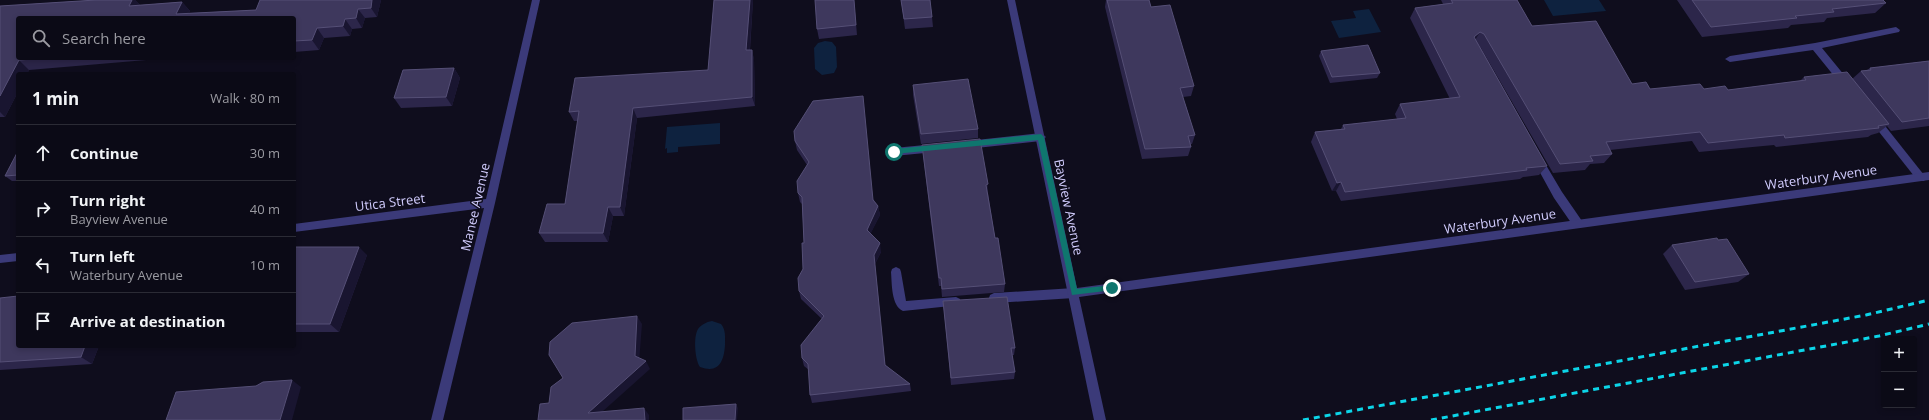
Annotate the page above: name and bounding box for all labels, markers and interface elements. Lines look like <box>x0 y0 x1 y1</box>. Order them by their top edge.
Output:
search box <box>16 16 296 60</box>
icon: search <box>30 27 52 49</box>
text: Search here <box>62 28 146 48</box>
text: 1 min <box>32 87 79 110</box>
text: Walk · 80 m <box>210 89 280 107</box>
icon: ahead <box>32 142 54 164</box>
text: Continue <box>70 143 138 163</box>
route start <box>885 143 903 161</box>
text: 30 m <box>250 144 280 162</box>
street label: Bayview Avenue <box>1050 157 1088 257</box>
street label: Waterbury Avenue <box>1764 160 1878 194</box>
street label: Manee Avenue <box>456 161 494 253</box>
street label: Utica Street <box>354 189 426 215</box>
text: Turn right <box>70 190 145 210</box>
icon: right <box>32 198 54 220</box>
text: 40 m <box>250 200 280 218</box>
street label: Waterbury Avenue <box>1443 204 1557 238</box>
text: Bayview Avenue <box>70 210 168 228</box>
text: Turn left <box>70 246 135 266</box>
icon: left <box>32 254 54 276</box>
text: 10 m <box>250 256 280 274</box>
text: Waterbury Avenue <box>70 266 183 284</box>
route end <box>1103 279 1121 297</box>
icon: arrive <box>32 310 54 332</box>
text: Arrive at destination <box>70 311 225 331</box>
map controls <box>1881 336 1917 408</box>
button: + <box>1881 336 1917 372</box>
button: − <box>1881 372 1917 408</box>

